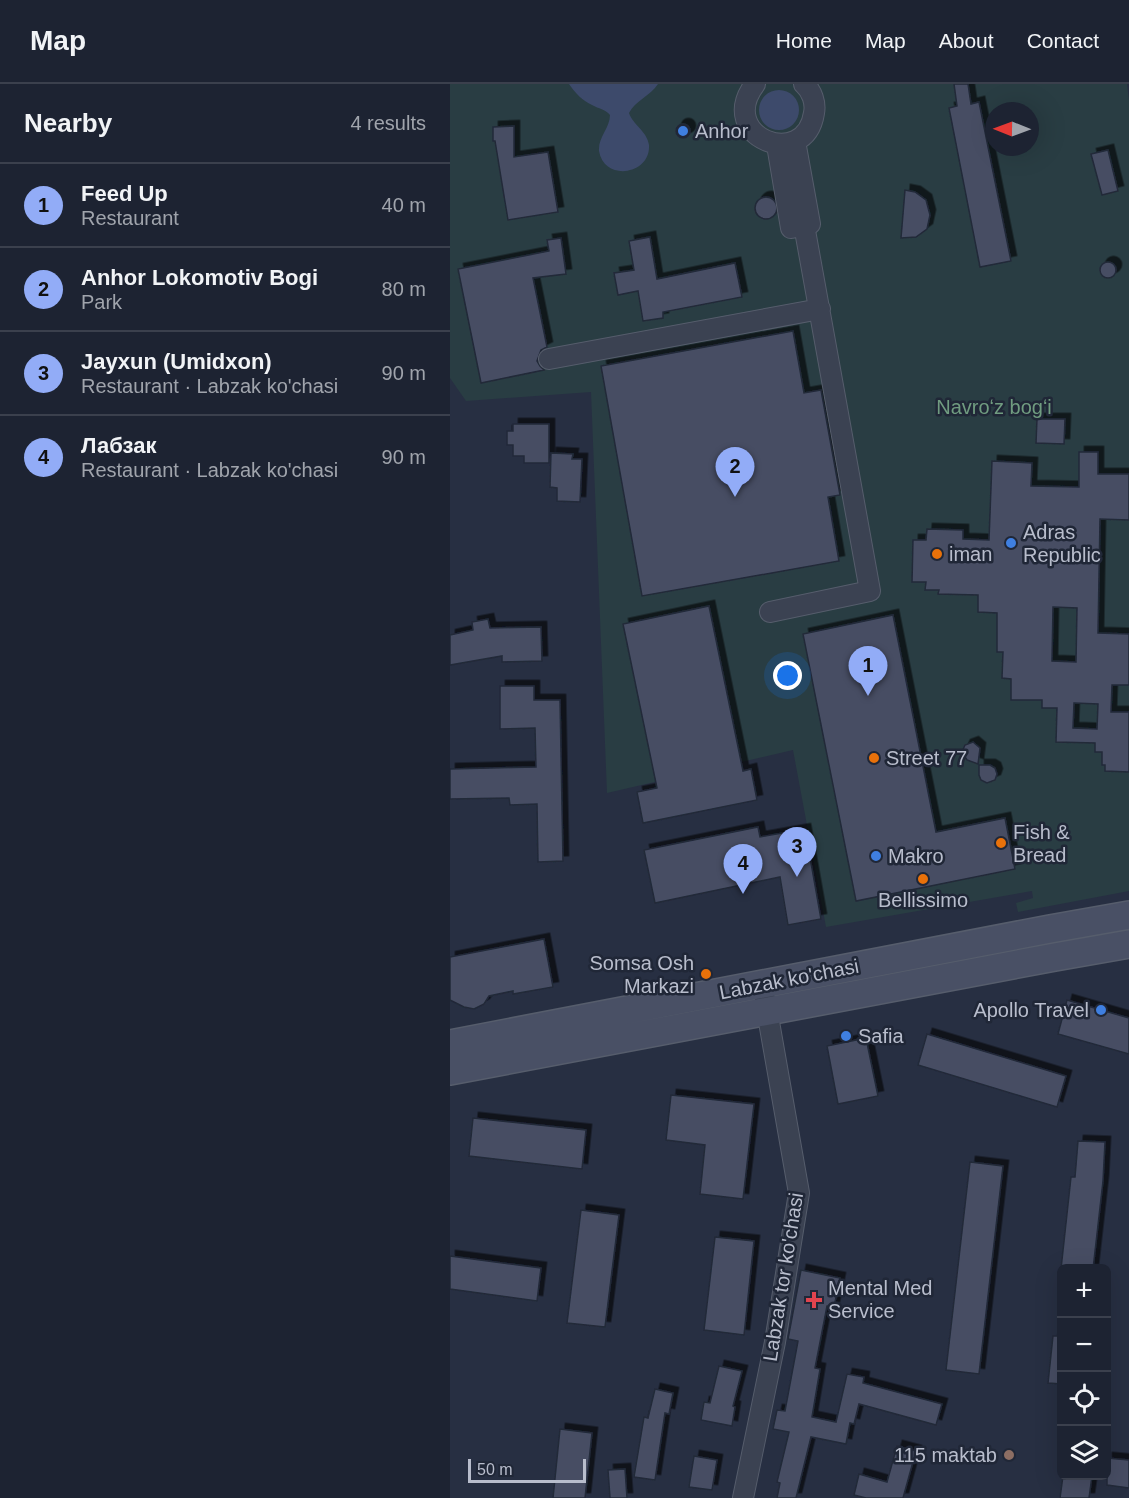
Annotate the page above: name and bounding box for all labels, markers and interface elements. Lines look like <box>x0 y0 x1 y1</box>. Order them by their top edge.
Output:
text: Map <box>30 25 86 56</box>
text: Home <box>776 29 832 52</box>
text: Map <box>865 29 906 52</box>
text: About <box>939 29 994 52</box>
text: Contact <box>1027 29 1099 52</box>
north arrow <box>985 102 1039 156</box>
text: Nearby <box>24 108 112 138</box>
text: 4 results <box>350 112 426 134</box>
place label: Anhor <box>695 120 749 142</box>
marker: Anhor <box>676 124 690 138</box>
text: Feed Up <box>81 181 168 206</box>
text: 1 <box>38 194 49 216</box>
text: 40 m <box>382 194 426 216</box>
text: Restaurant <box>81 207 179 229</box>
text: Anhor Lokomotiv Bogi <box>81 265 318 290</box>
text: 2 <box>38 278 49 300</box>
text: 80 m <box>382 278 426 300</box>
text: Park <box>81 291 122 313</box>
text: Jayxun (Umidxon) <box>81 349 272 374</box>
text: 3 <box>38 362 49 384</box>
text: 90 m <box>382 362 426 384</box>
text: Restaurant · Labzak ko'chasi <box>81 375 338 397</box>
park label: Navroʻz bogʻi <box>936 396 1052 418</box>
text: Лабзак <box>81 433 156 458</box>
text: 4 <box>38 446 49 468</box>
text: 90 m <box>382 446 426 468</box>
pin: 2 <box>716 448 754 497</box>
text: Restaurant · Labzak ko'chasi <box>81 459 338 481</box>
place label: Adras Republic <box>1023 521 1101 566</box>
marker: Adras Republic <box>1004 536 1018 550</box>
place label: iman <box>949 543 992 565</box>
marker: iman <box>930 547 944 561</box>
pin: 1 <box>848 646 888 696</box>
your location <box>773 661 802 690</box>
place label: Street 77 <box>886 747 967 769</box>
marker: Street 77 <box>867 751 881 765</box>
place label: Fish & Bread <box>1013 821 1070 866</box>
pin: 3 <box>778 828 816 877</box>
marker: Fish & Bread <box>994 836 1008 850</box>
pin: 4 <box>724 844 762 894</box>
place label: Makro <box>888 845 944 867</box>
marker: Makro <box>869 849 883 863</box>
marker: Bellissimo <box>916 872 930 886</box>
place label: Bellissimo <box>878 889 968 911</box>
place label: Somsa Osh Markazi <box>590 952 694 997</box>
street label: Labzak ko'chasi <box>717 955 861 1003</box>
marker: Somsa Osh Markazi <box>699 967 713 981</box>
place label: Apollo Travel <box>973 999 1089 1021</box>
marker: Apollo Travel <box>1094 1003 1108 1017</box>
place label: Safia <box>858 1025 904 1047</box>
marker: Safia <box>839 1029 853 1043</box>
street label: Labzak tor ko'chasi <box>759 1191 807 1363</box>
map controls <box>1057 1264 1111 1480</box>
button: + <box>1057 1264 1111 1318</box>
place label: Mental Med Service <box>828 1277 933 1322</box>
marker: Mental Med Service <box>805 1291 823 1309</box>
button: − <box>1057 1318 1111 1372</box>
button: locate <box>1057 1372 1111 1426</box>
button: layers <box>1057 1426 1111 1480</box>
place label: 115 maktab <box>894 1444 997 1466</box>
marker: 115 maktab <box>1002 1448 1016 1462</box>
scale bar <box>468 1456 586 1484</box>
text: 50 m <box>477 1461 513 1478</box>

